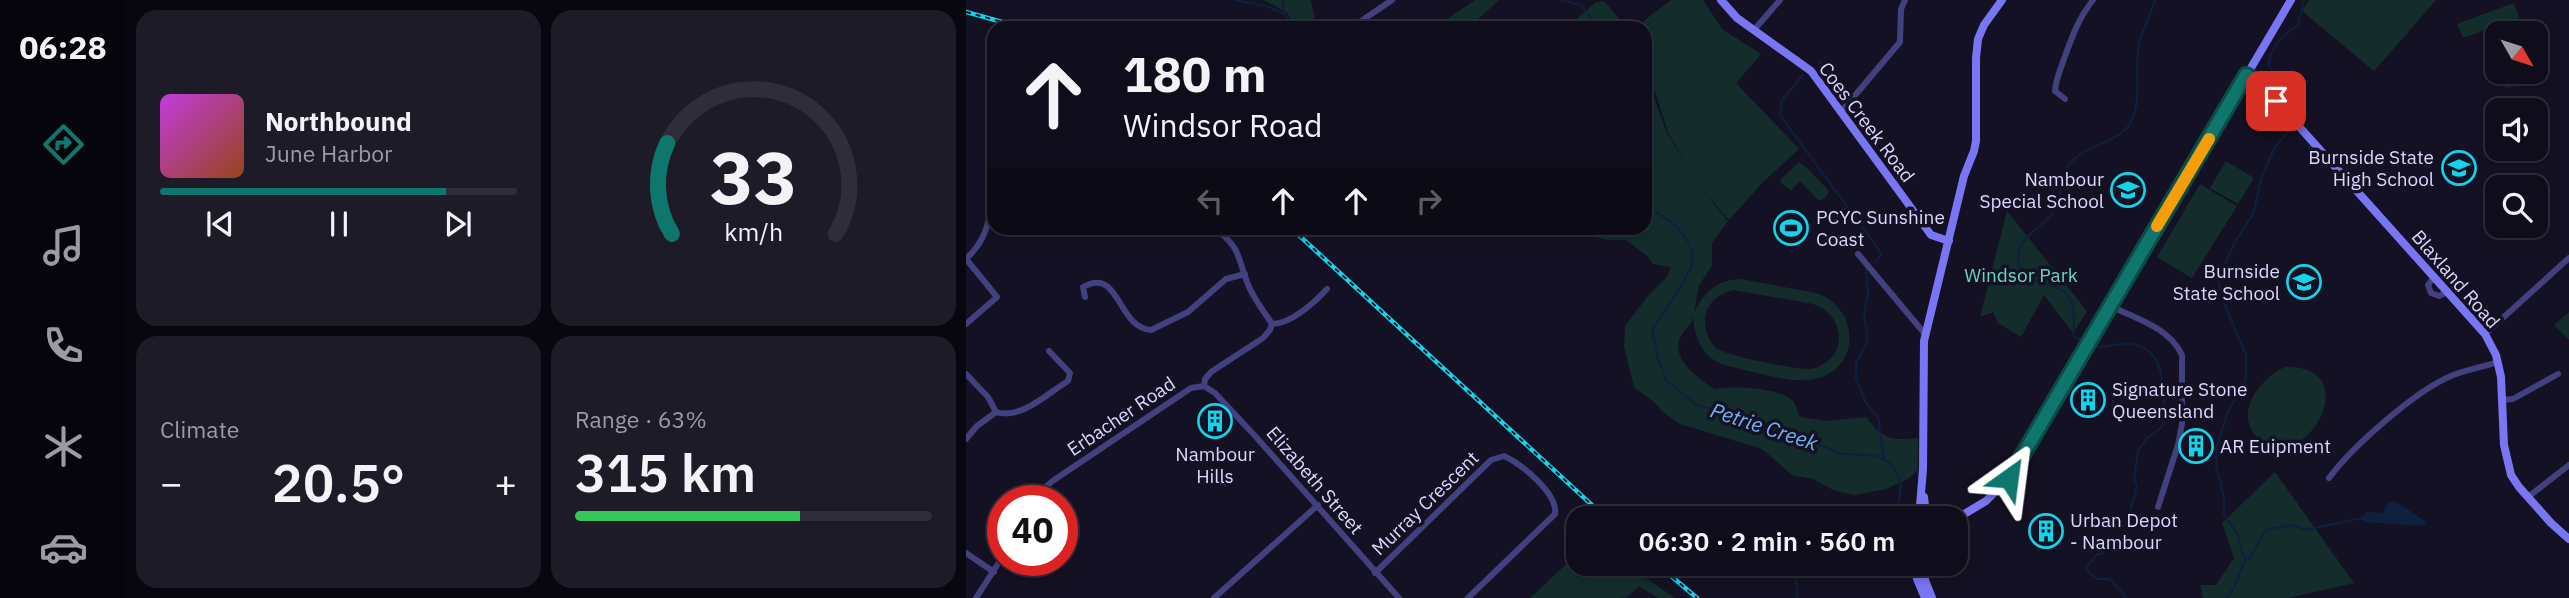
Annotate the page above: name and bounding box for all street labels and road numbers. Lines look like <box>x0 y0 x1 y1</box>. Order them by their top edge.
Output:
street label: Coes Creek Road <box>1814 57 1920 187</box>
street label: Blaxland Road <box>2407 225 2505 333</box>
street label: Erbacher Road <box>1062 371 1180 461</box>
street label: Elizabeth Street <box>1262 421 1368 539</box>
street label: Murray Crescent <box>1366 446 1484 560</box>

